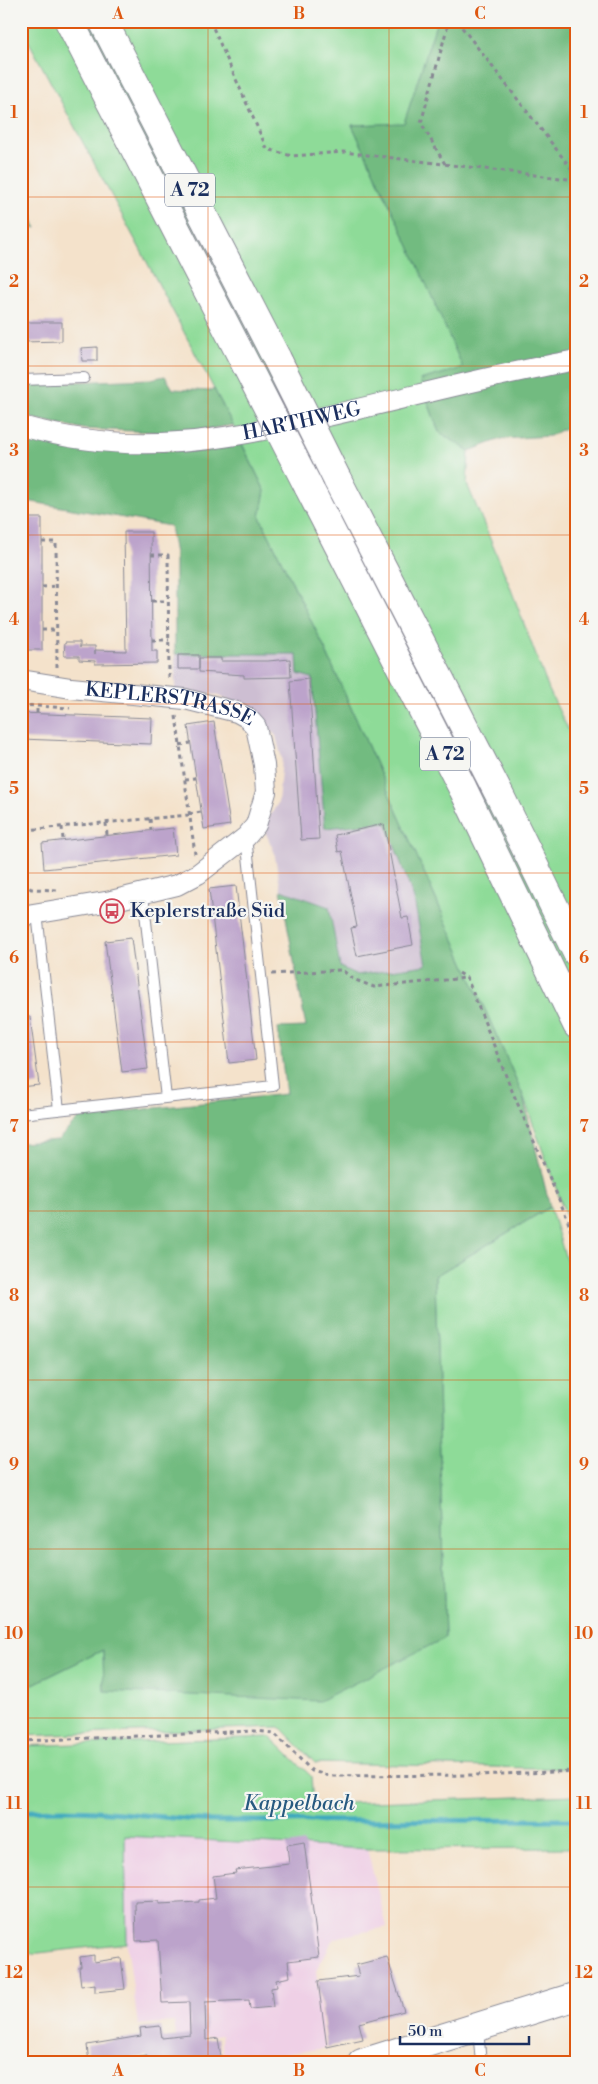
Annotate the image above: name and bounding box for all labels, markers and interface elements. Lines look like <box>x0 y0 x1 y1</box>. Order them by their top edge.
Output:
text: A <box>111 4 124 24</box>
text: B <box>293 4 305 24</box>
text: C <box>474 4 486 24</box>
text: 1 <box>10 103 18 123</box>
text: 1 <box>580 103 588 123</box>
road number: A 72 <box>165 174 215 206</box>
text: 2 <box>9 272 19 292</box>
text: 2 <box>579 272 589 292</box>
street label: HARTHWEG <box>240 396 363 446</box>
text: 3 <box>9 441 19 461</box>
text: 3 <box>579 441 589 461</box>
text: 4 <box>9 610 20 630</box>
text: 4 <box>579 610 590 630</box>
street label: KEPLERSTRASSE <box>84 677 259 732</box>
road number: A 72 <box>420 738 470 771</box>
text: 5 <box>9 779 19 799</box>
text: 5 <box>579 779 589 799</box>
bus stop icon: Keplerstraße Süd <box>99 898 125 924</box>
place label: Keplerstraße Süd <box>130 899 286 924</box>
text: 6 <box>9 948 19 968</box>
text: 6 <box>579 948 589 968</box>
text: 7 <box>9 1117 19 1137</box>
text: 7 <box>579 1117 589 1137</box>
text: 8 <box>9 1286 19 1306</box>
text: 8 <box>579 1286 589 1306</box>
text: 9 <box>9 1455 19 1475</box>
text: 9 <box>579 1455 589 1475</box>
text: 10 <box>5 1624 23 1644</box>
text: 10 <box>575 1624 593 1644</box>
water label: Kappelbach <box>243 1791 355 1817</box>
text: 11 <box>6 1794 22 1814</box>
text: 11 <box>576 1794 592 1814</box>
text: 12 <box>5 1963 23 1983</box>
text: 12 <box>575 1963 593 1983</box>
scale bar <box>400 2014 529 2046</box>
text: 50 m <box>408 2022 442 2041</box>
text: A <box>111 2061 124 2081</box>
text: B <box>293 2061 305 2081</box>
text: C <box>474 2061 486 2081</box>

